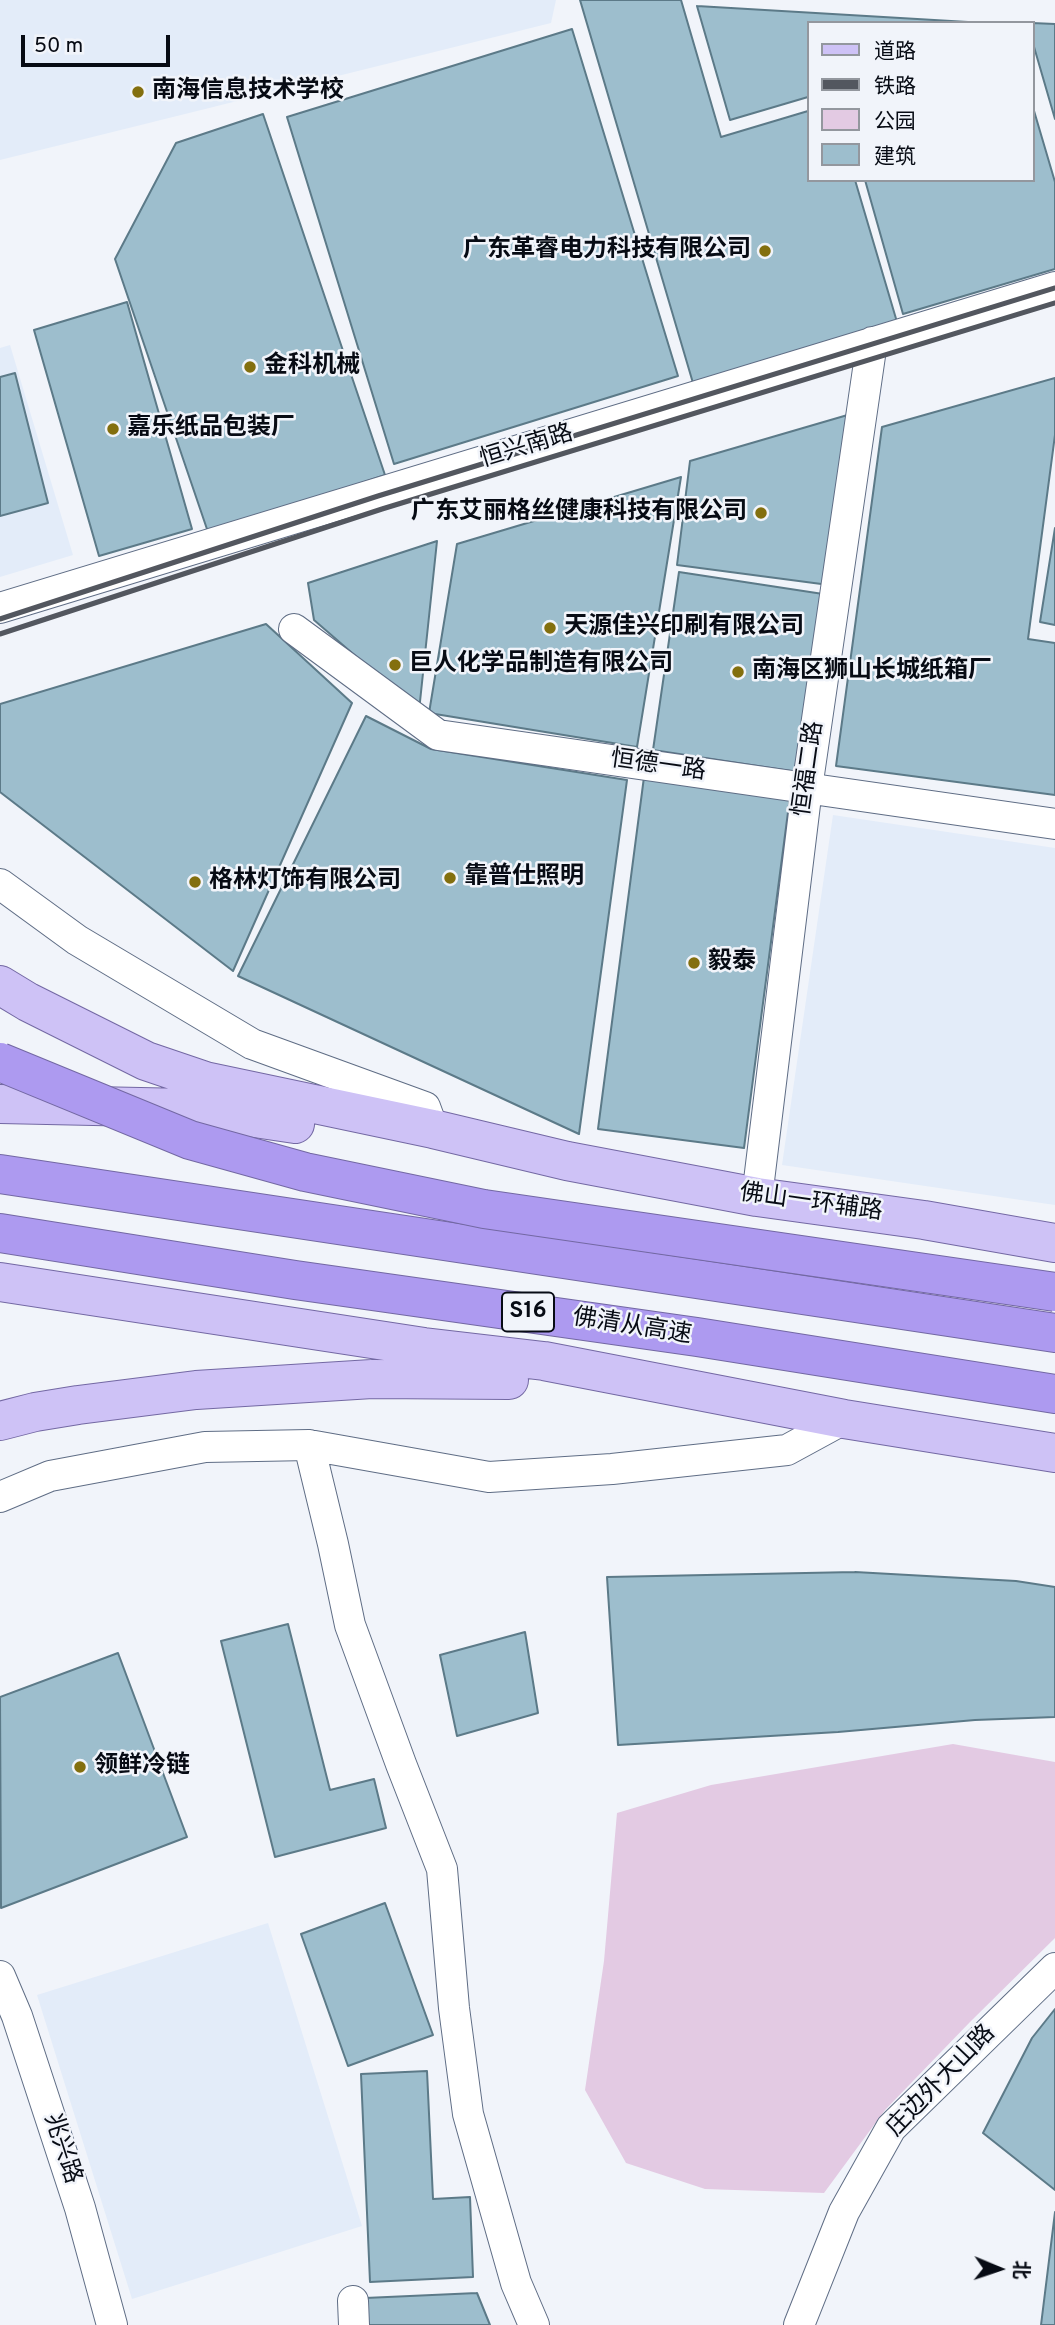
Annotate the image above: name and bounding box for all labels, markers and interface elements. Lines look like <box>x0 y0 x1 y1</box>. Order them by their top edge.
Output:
scale bar <box>24 21 173 65</box>
legend <box>806 21 1034 182</box>
text: 50 m <box>34 33 83 60</box>
text: 道路 <box>874 39 916 66</box>
text: 铁路 <box>874 74 916 101</box>
place label: 南海信息技术学校 <box>152 78 344 106</box>
marker: 南海信息技术学校 <box>130 84 146 100</box>
text: 公园 <box>874 109 916 136</box>
text: 建筑 <box>874 144 916 171</box>
place label: 广东革睿电力科技有限公司 <box>463 237 751 265</box>
marker: 广东革睿电力科技有限公司 <box>757 243 773 259</box>
place label: 金科机械 <box>264 353 360 381</box>
marker: 金科机械 <box>242 359 258 375</box>
place label: 嘉乐纸品包装厂 <box>127 415 295 443</box>
street label: 恒兴南路 <box>477 420 577 476</box>
marker: 嘉乐纸品包装厂 <box>105 421 121 437</box>
place label: 广东艾丽格丝健康科技有限公司 <box>411 499 747 527</box>
marker: 广东艾丽格丝健康科技有限公司 <box>753 505 769 521</box>
place label: 天源佳兴印刷有限公司 <box>564 614 804 642</box>
marker: 天源佳兴印刷有限公司 <box>542 620 558 636</box>
place label: 巨人化学品制造有限公司 <box>409 651 673 679</box>
marker: 巨人化学品制造有限公司 <box>387 657 403 673</box>
place label: 南海区狮山长城纸箱厂 <box>752 658 992 686</box>
marker: 南海区狮山长城纸箱厂 <box>730 664 746 680</box>
street label: 恒福二路 <box>789 719 831 819</box>
street label: 恒德一路 <box>608 746 708 788</box>
place label: 靠普仕照明 <box>464 864 584 892</box>
place label: 格林灯饰有限公司 <box>209 868 401 896</box>
marker: 靠普仕照明 <box>442 870 458 886</box>
marker: 格林灯饰有限公司 <box>187 874 203 890</box>
place label: 毅泰 <box>708 949 756 977</box>
marker: 毅泰 <box>686 955 702 971</box>
street label: 佛山一环辅路 <box>738 1180 884 1228</box>
road number: S16 <box>502 1292 554 1331</box>
street label: 佛清从高速 <box>570 1304 694 1352</box>
place label: 领鲜冷链 <box>94 1753 190 1781</box>
marker: 领鲜冷链 <box>72 1759 88 1775</box>
street label: 庄边外大山路 <box>882 2020 1002 2144</box>
street label: 兆兴路 <box>36 2110 86 2188</box>
north arrow <box>964 2234 1034 2304</box>
text: 北 <box>1008 2260 1032 2280</box>

